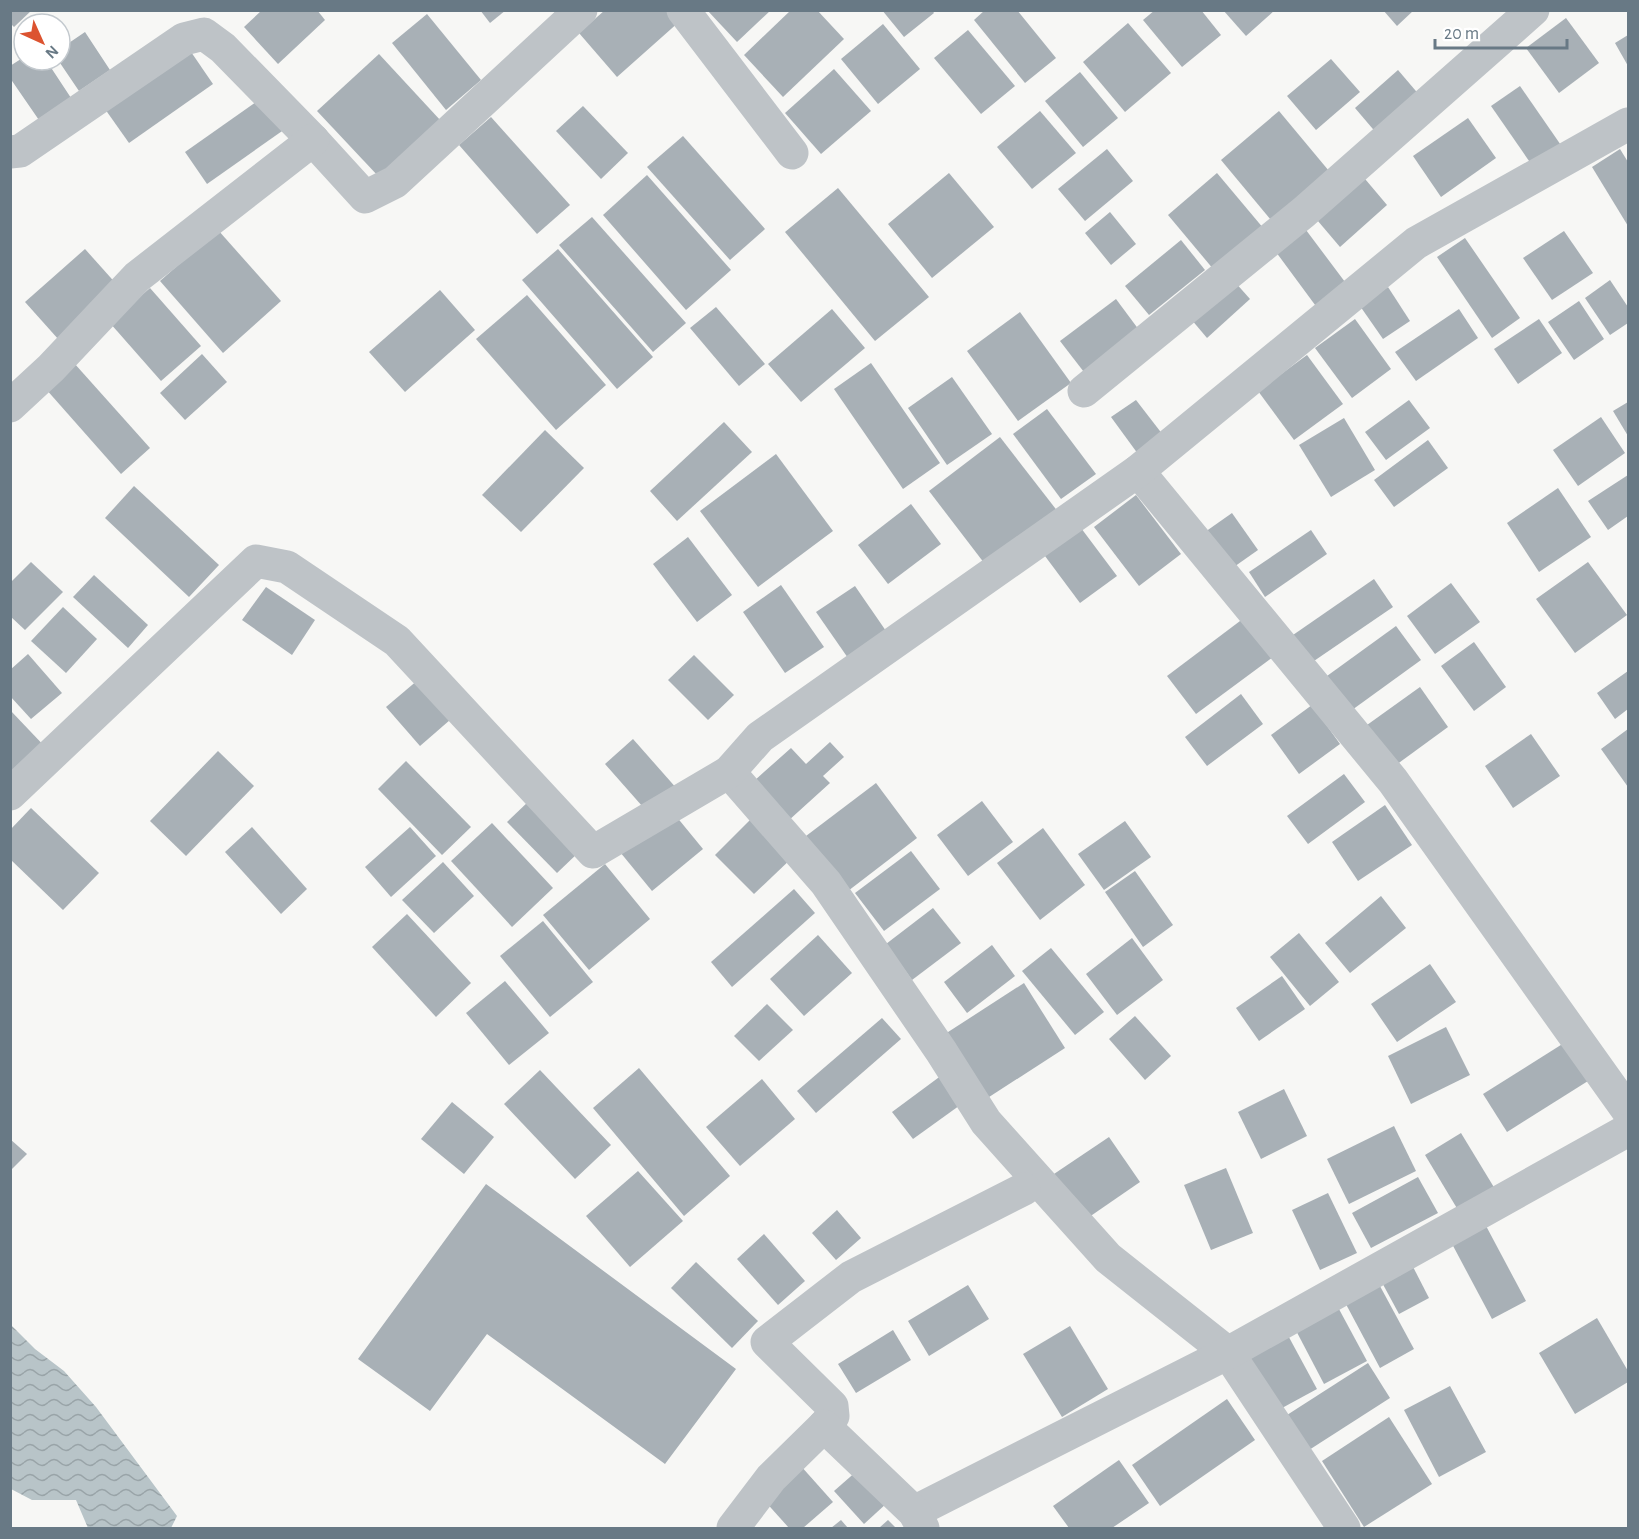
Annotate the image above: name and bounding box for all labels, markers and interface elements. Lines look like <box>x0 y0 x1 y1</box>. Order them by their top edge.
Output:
north arrow <box>12 12 72 72</box>
scale bar <box>1435 12 1567 50</box>
text: 20 m <box>1444 25 1479 43</box>
text: N <box>42 42 61 61</box>

